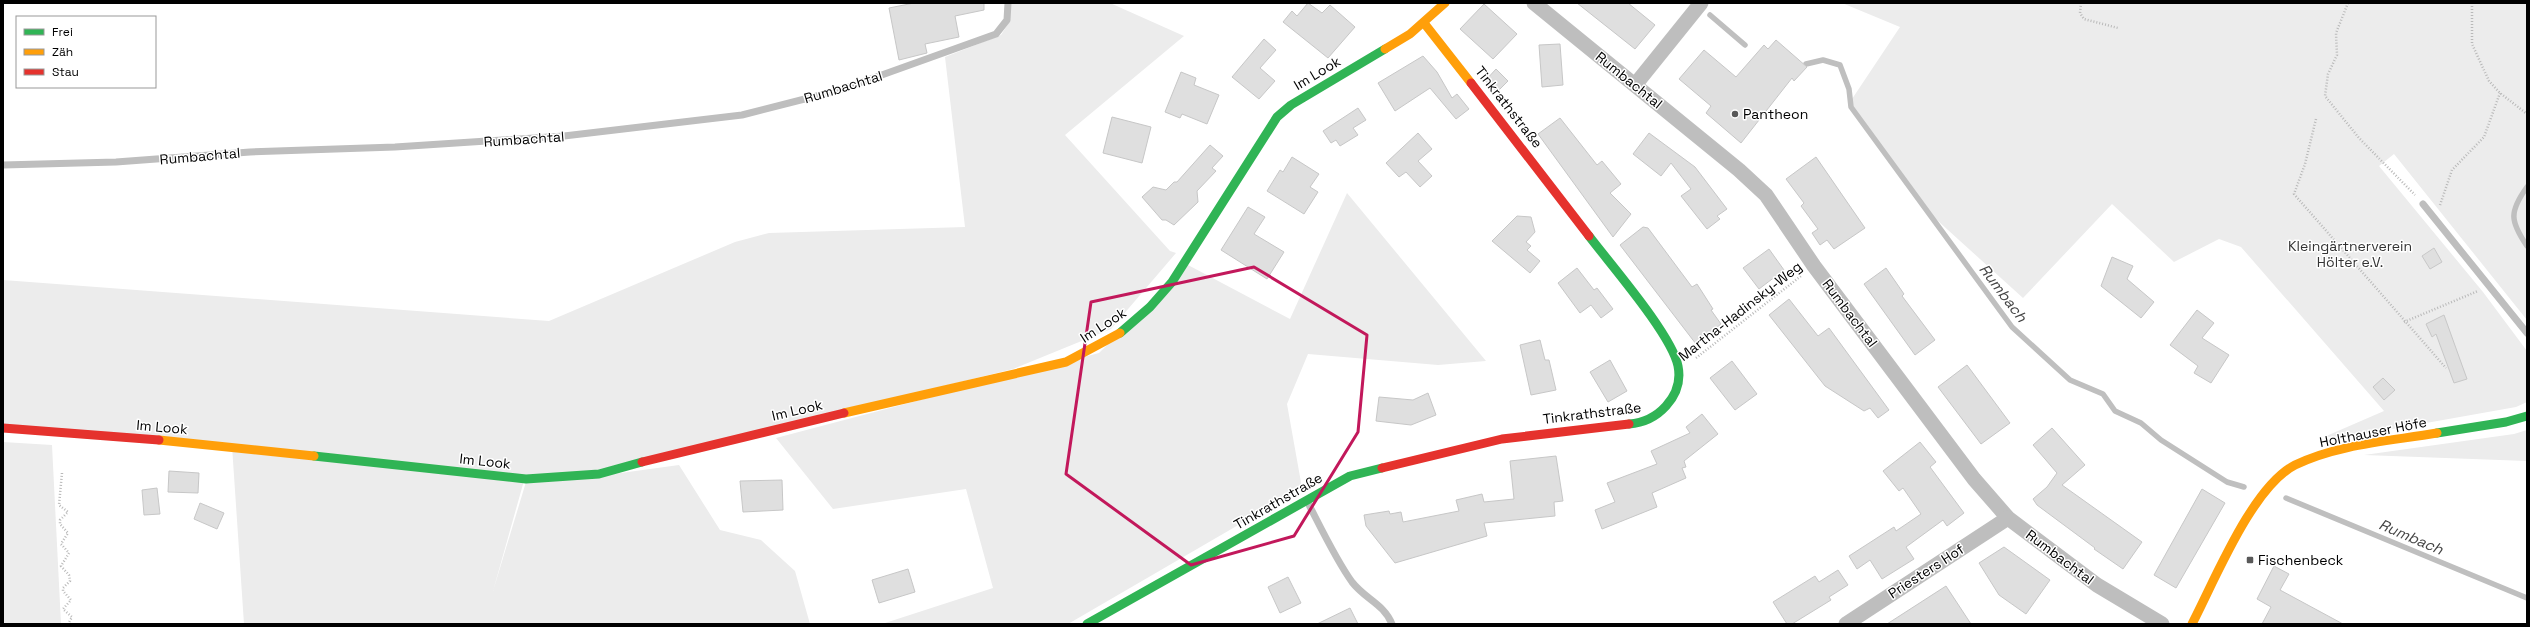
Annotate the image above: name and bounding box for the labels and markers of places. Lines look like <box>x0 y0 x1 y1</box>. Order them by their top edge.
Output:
place label: Pantheon <box>1743 105 1808 123</box>
marker: Pantheon <box>1730 109 1740 119</box>
place label: Fischenbeck <box>2258 551 2344 569</box>
marker: Fischenbeck <box>2245 555 2255 565</box>

